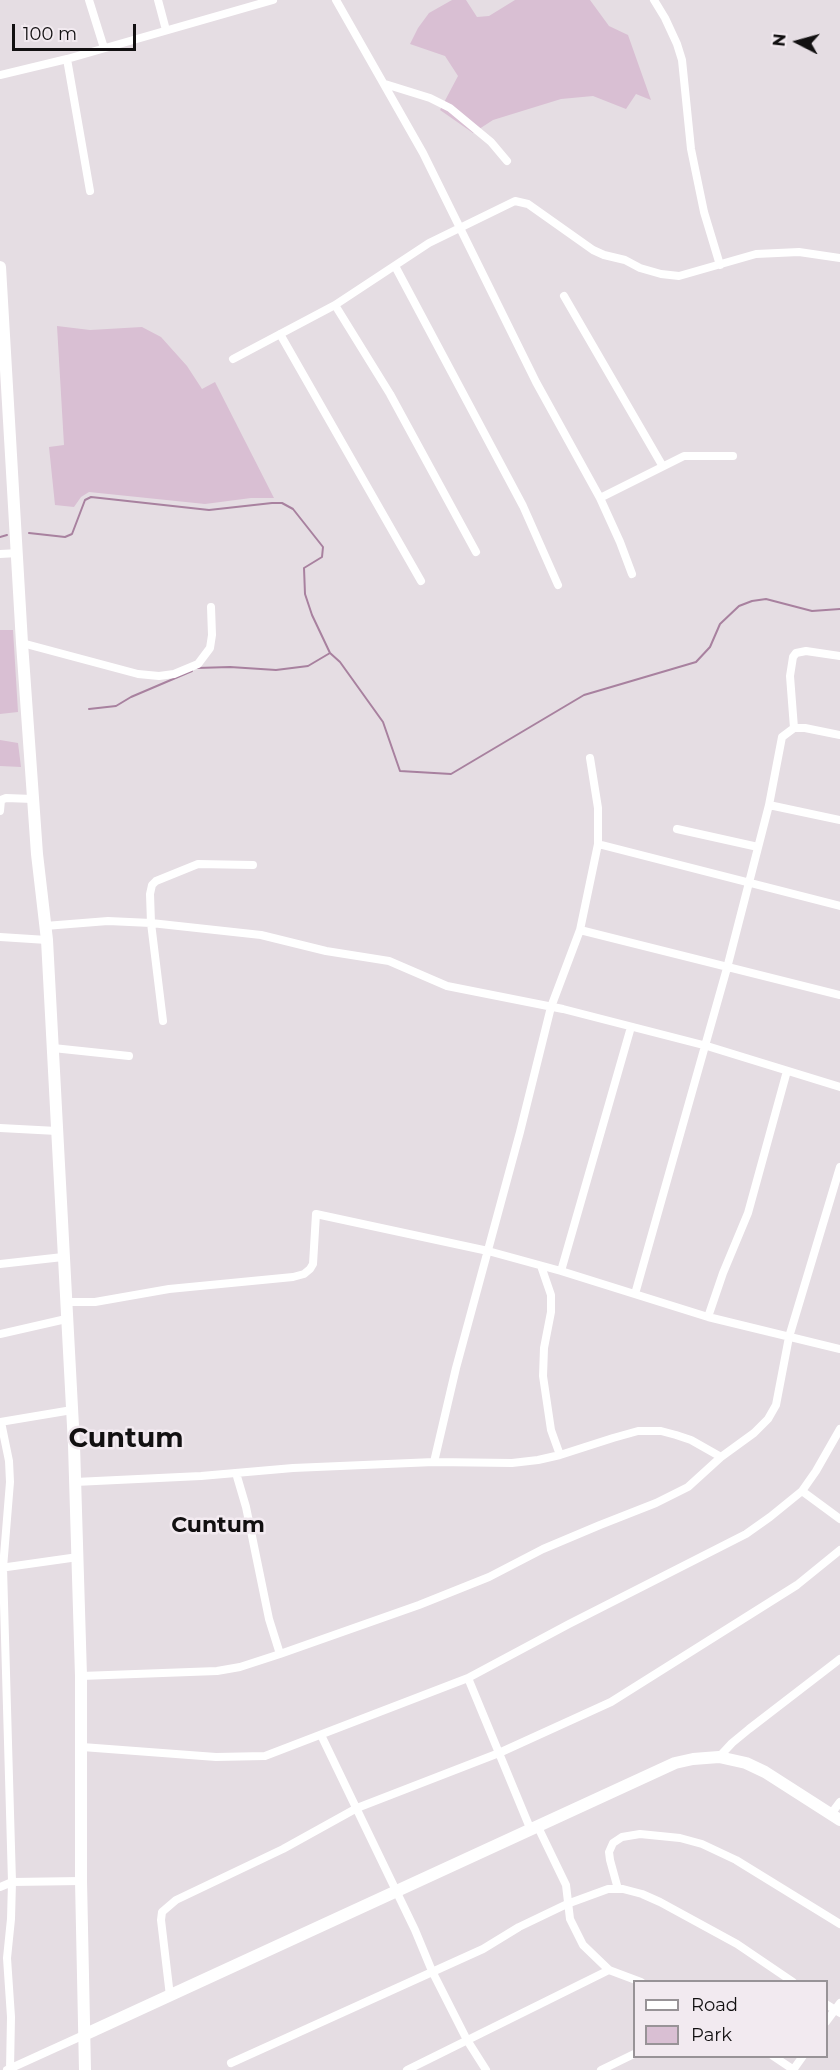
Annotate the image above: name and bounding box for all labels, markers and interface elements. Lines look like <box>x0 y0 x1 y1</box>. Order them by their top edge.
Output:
scale bar <box>15 12 140 50</box>
north arrow <box>768 12 828 72</box>
text: 100 m <box>23 23 77 45</box>
text: N <box>769 33 790 47</box>
district label: Cuntum <box>68 1423 184 1455</box>
district label: Cuntum <box>171 1513 265 1539</box>
legend <box>633 1980 828 2058</box>
text: Road <box>691 1994 738 2016</box>
text: Park <box>691 2024 732 2046</box>

